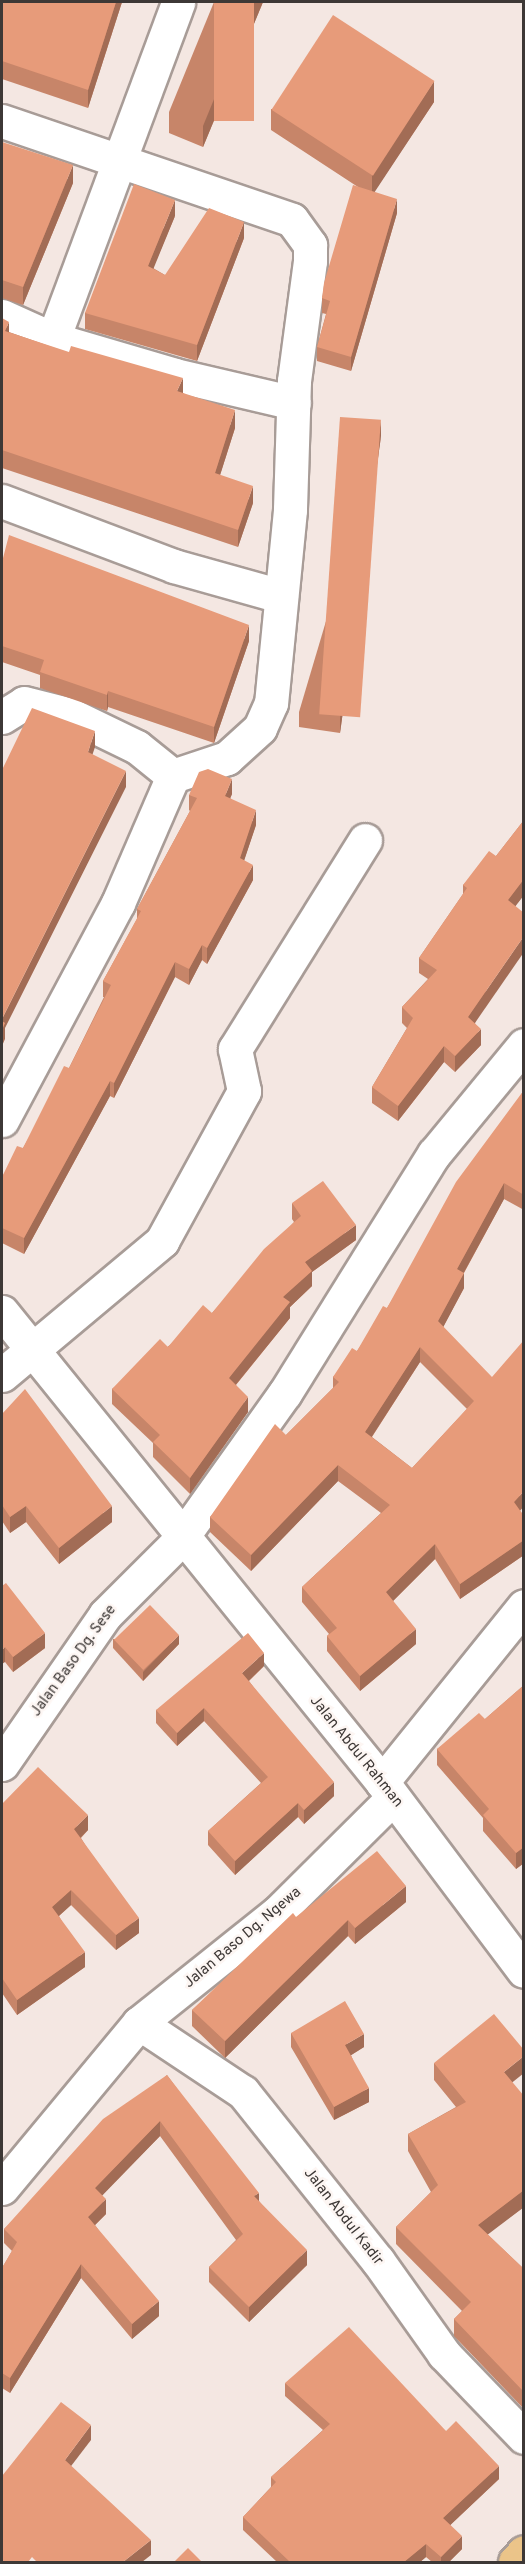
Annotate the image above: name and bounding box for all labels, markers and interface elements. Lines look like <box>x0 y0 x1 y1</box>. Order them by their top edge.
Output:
street label: Jalan Baso Dg. Sese <box>27 1602 121 1720</box>
street label: Jalan Abdul Rahman <box>305 1692 407 1812</box>
street label: Jalan Baso Dg. Ngewa <box>181 1884 305 1992</box>
street label: Jalan Abdul Kadir <box>299 2165 387 2269</box>

